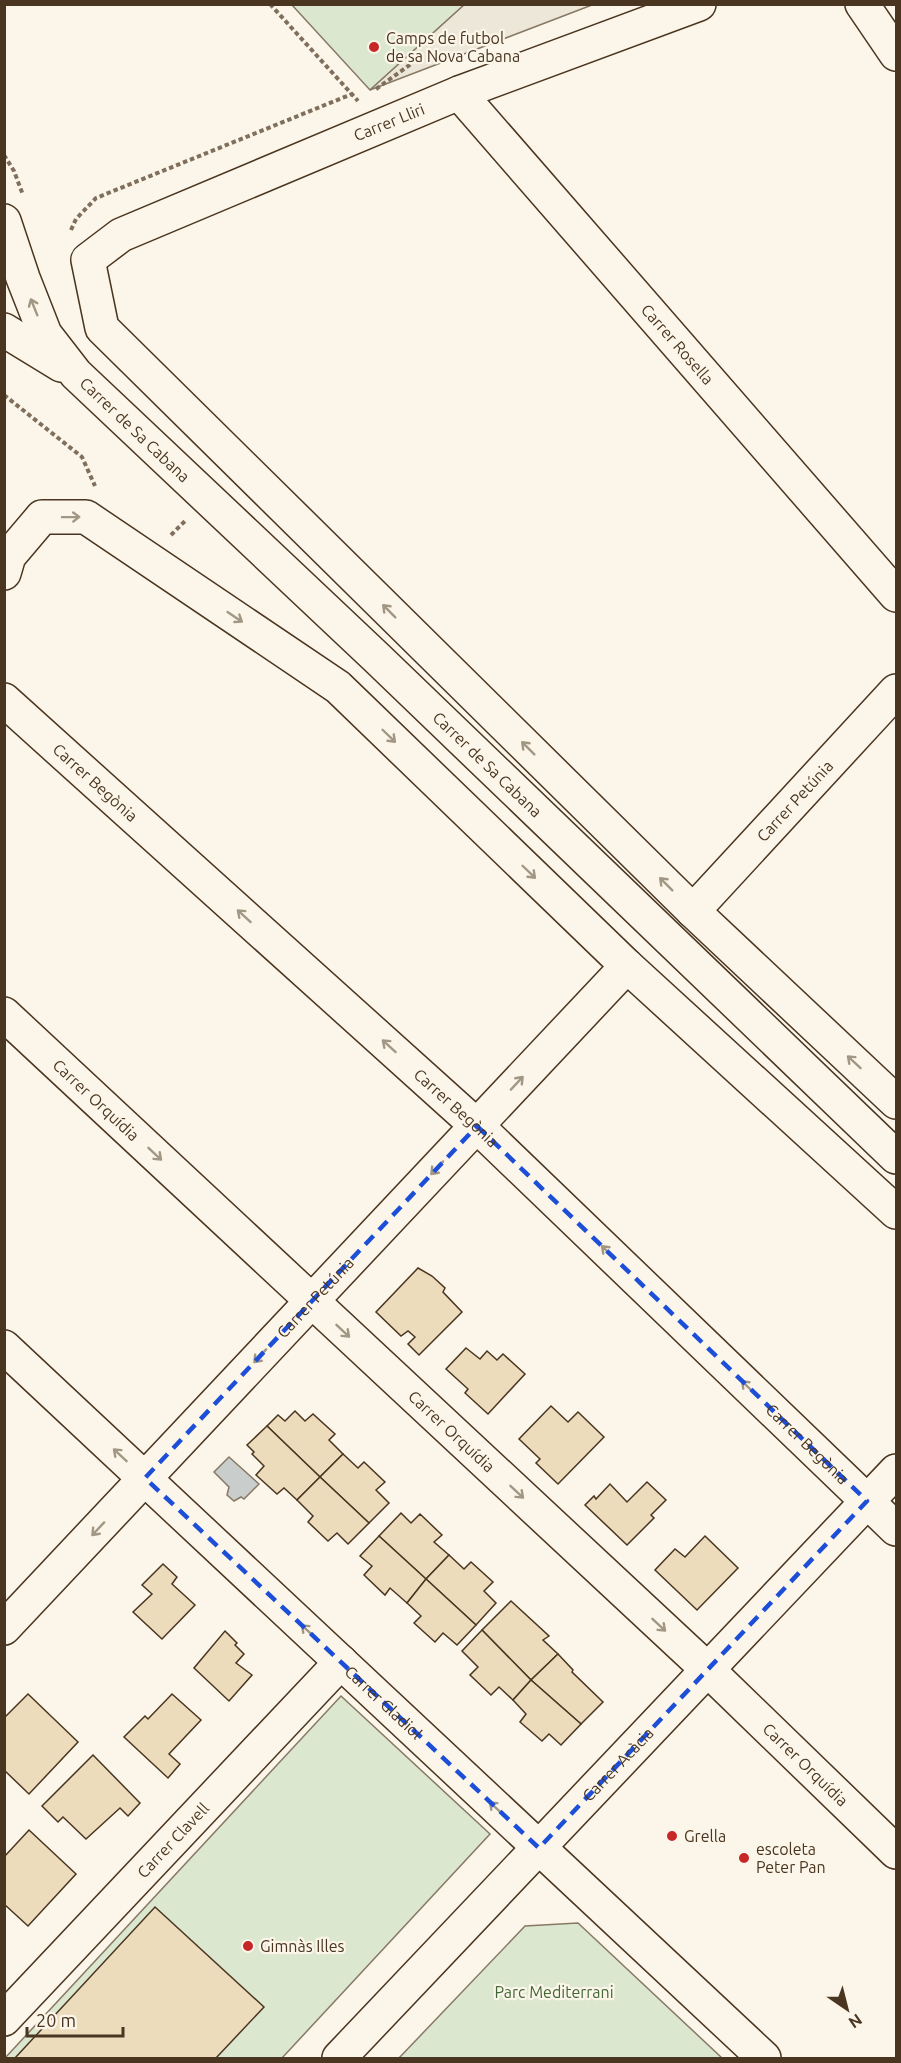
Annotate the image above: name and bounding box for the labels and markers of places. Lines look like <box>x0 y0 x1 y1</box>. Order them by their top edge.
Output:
place label: Camps de futbol de sa Nova Cabana <box>386 29 520 65</box>
marker: Camps de futbol de sa Nova Cabana <box>367 40 381 54</box>
place label: Grella <box>684 1827 726 1845</box>
marker: Grella <box>665 1829 679 1843</box>
place label: escoleta Peter Pan <box>756 1840 826 1876</box>
marker: escoleta Peter Pan <box>737 1851 751 1865</box>
place label: Gimnàs Illes <box>260 1937 345 1955</box>
marker: Gimnàs Illes <box>241 1939 255 1953</box>

